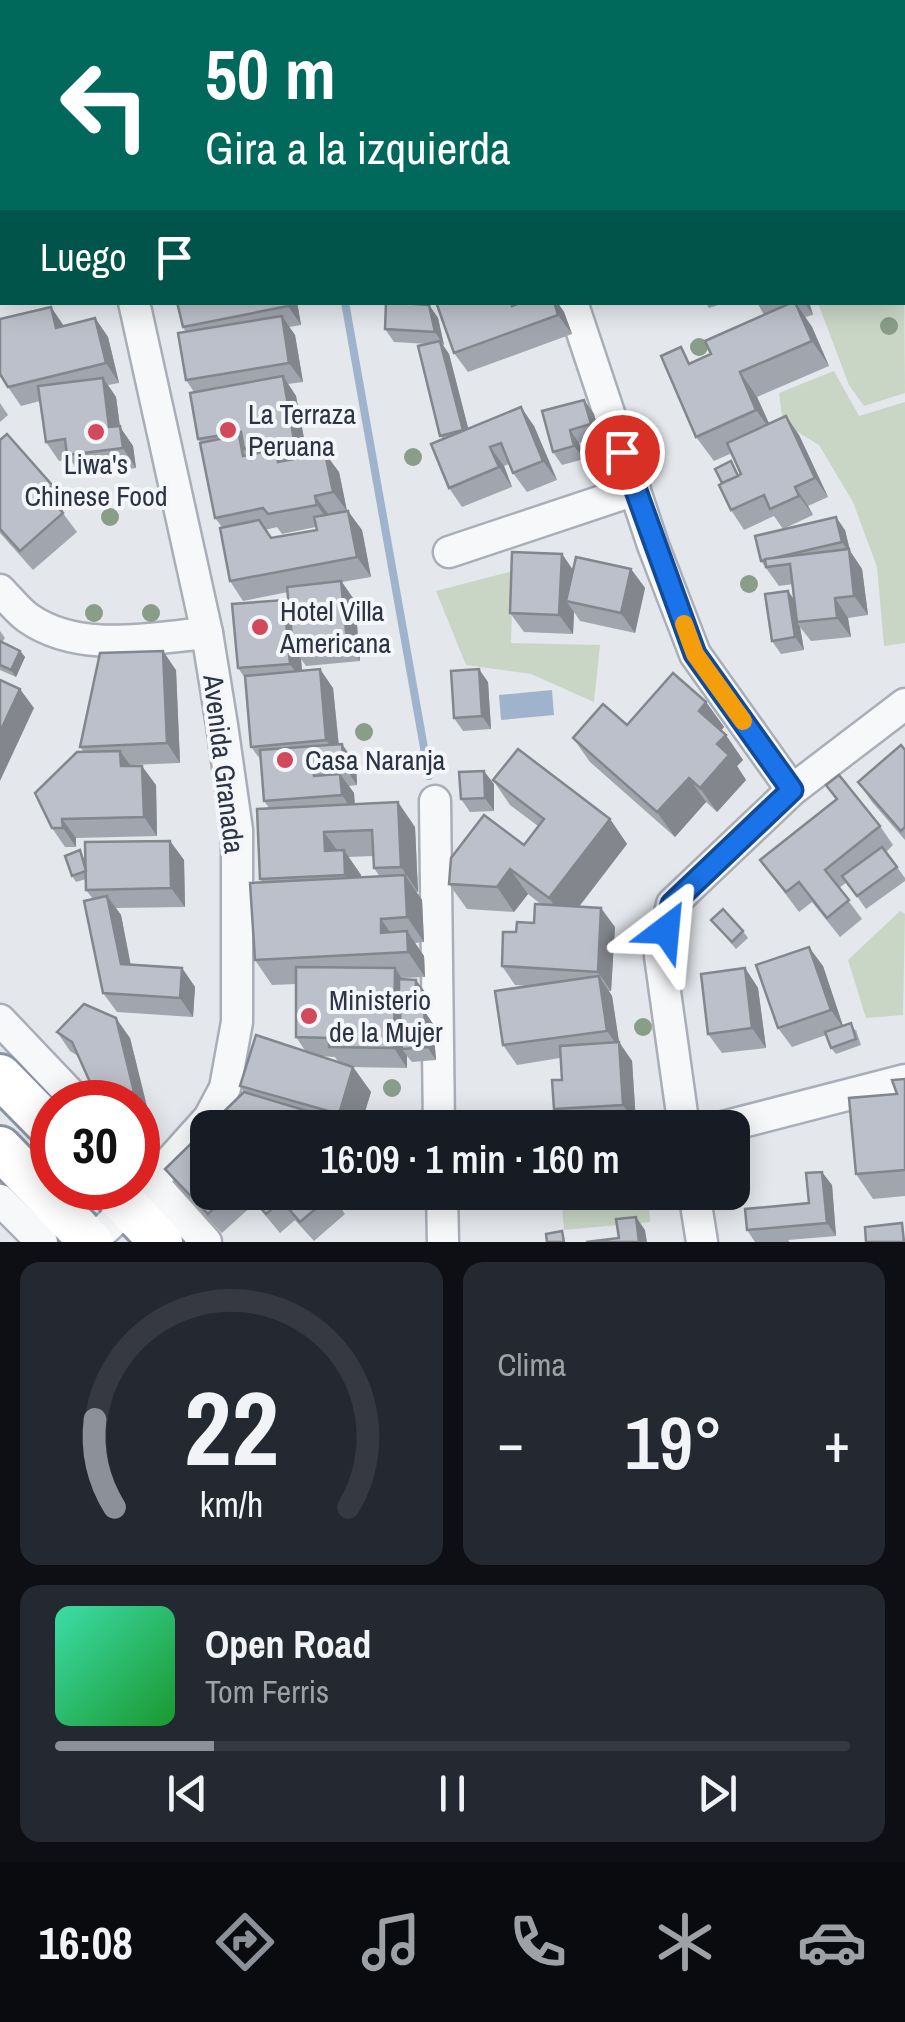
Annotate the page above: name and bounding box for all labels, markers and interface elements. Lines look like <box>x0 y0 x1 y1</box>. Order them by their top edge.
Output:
text: 50 m <box>205 27 336 121</box>
icon: left <box>40 40 170 170</box>
text: Gira a la izquierda <box>205 117 511 178</box>
icon: arrive <box>147 230 202 285</box>
text: Luego <box>40 232 127 283</box>
place label: La Terraza Peruana <box>248 395 356 465</box>
pin <box>580 410 665 495</box>
marker: La Terraza Peruana <box>217 419 239 441</box>
marker: Liwa's Chinese Food <box>85 421 107 443</box>
icon: arrive <box>595 425 650 480</box>
place label: Liwa's Chinese Food <box>24 445 168 515</box>
place label: Hotel Villa Americana <box>279 592 391 662</box>
marker: Hotel Villa Americana <box>249 616 271 638</box>
street label: Avenida Granada <box>194 672 254 856</box>
place label: Casa Naranja <box>305 741 446 779</box>
marker: Casa Naranja <box>274 749 296 771</box>
position arrow <box>614 878 718 982</box>
place label: Ministerio de la Mujer <box>329 981 443 1051</box>
marker: Ministerio de la Mujer <box>298 1005 320 1027</box>
speed limit sign: 30 <box>30 1080 160 1210</box>
text: 16:09 · 1 min · 160 m <box>320 1134 620 1185</box>
text: Clima <box>498 1343 566 1386</box>
text: 22 <box>184 1357 279 1497</box>
text: 19° <box>625 1391 723 1492</box>
text: − <box>498 1405 524 1479</box>
text: + <box>824 1405 850 1479</box>
text: km/h <box>199 1480 263 1528</box>
text: Open Road <box>205 1619 371 1670</box>
text: Tom Ferris <box>205 1670 329 1713</box>
icon: previous <box>160 1766 215 1821</box>
icon: pause <box>425 1766 480 1821</box>
icon: next <box>690 1766 745 1821</box>
icon: directions <box>210 1907 280 1977</box>
icon: music <box>356 1907 426 1977</box>
icon: phone <box>503 1907 573 1977</box>
icon: climate <box>650 1907 720 1977</box>
icon: car <box>797 1907 867 1977</box>
text: 16:08 <box>38 1912 133 1973</box>

